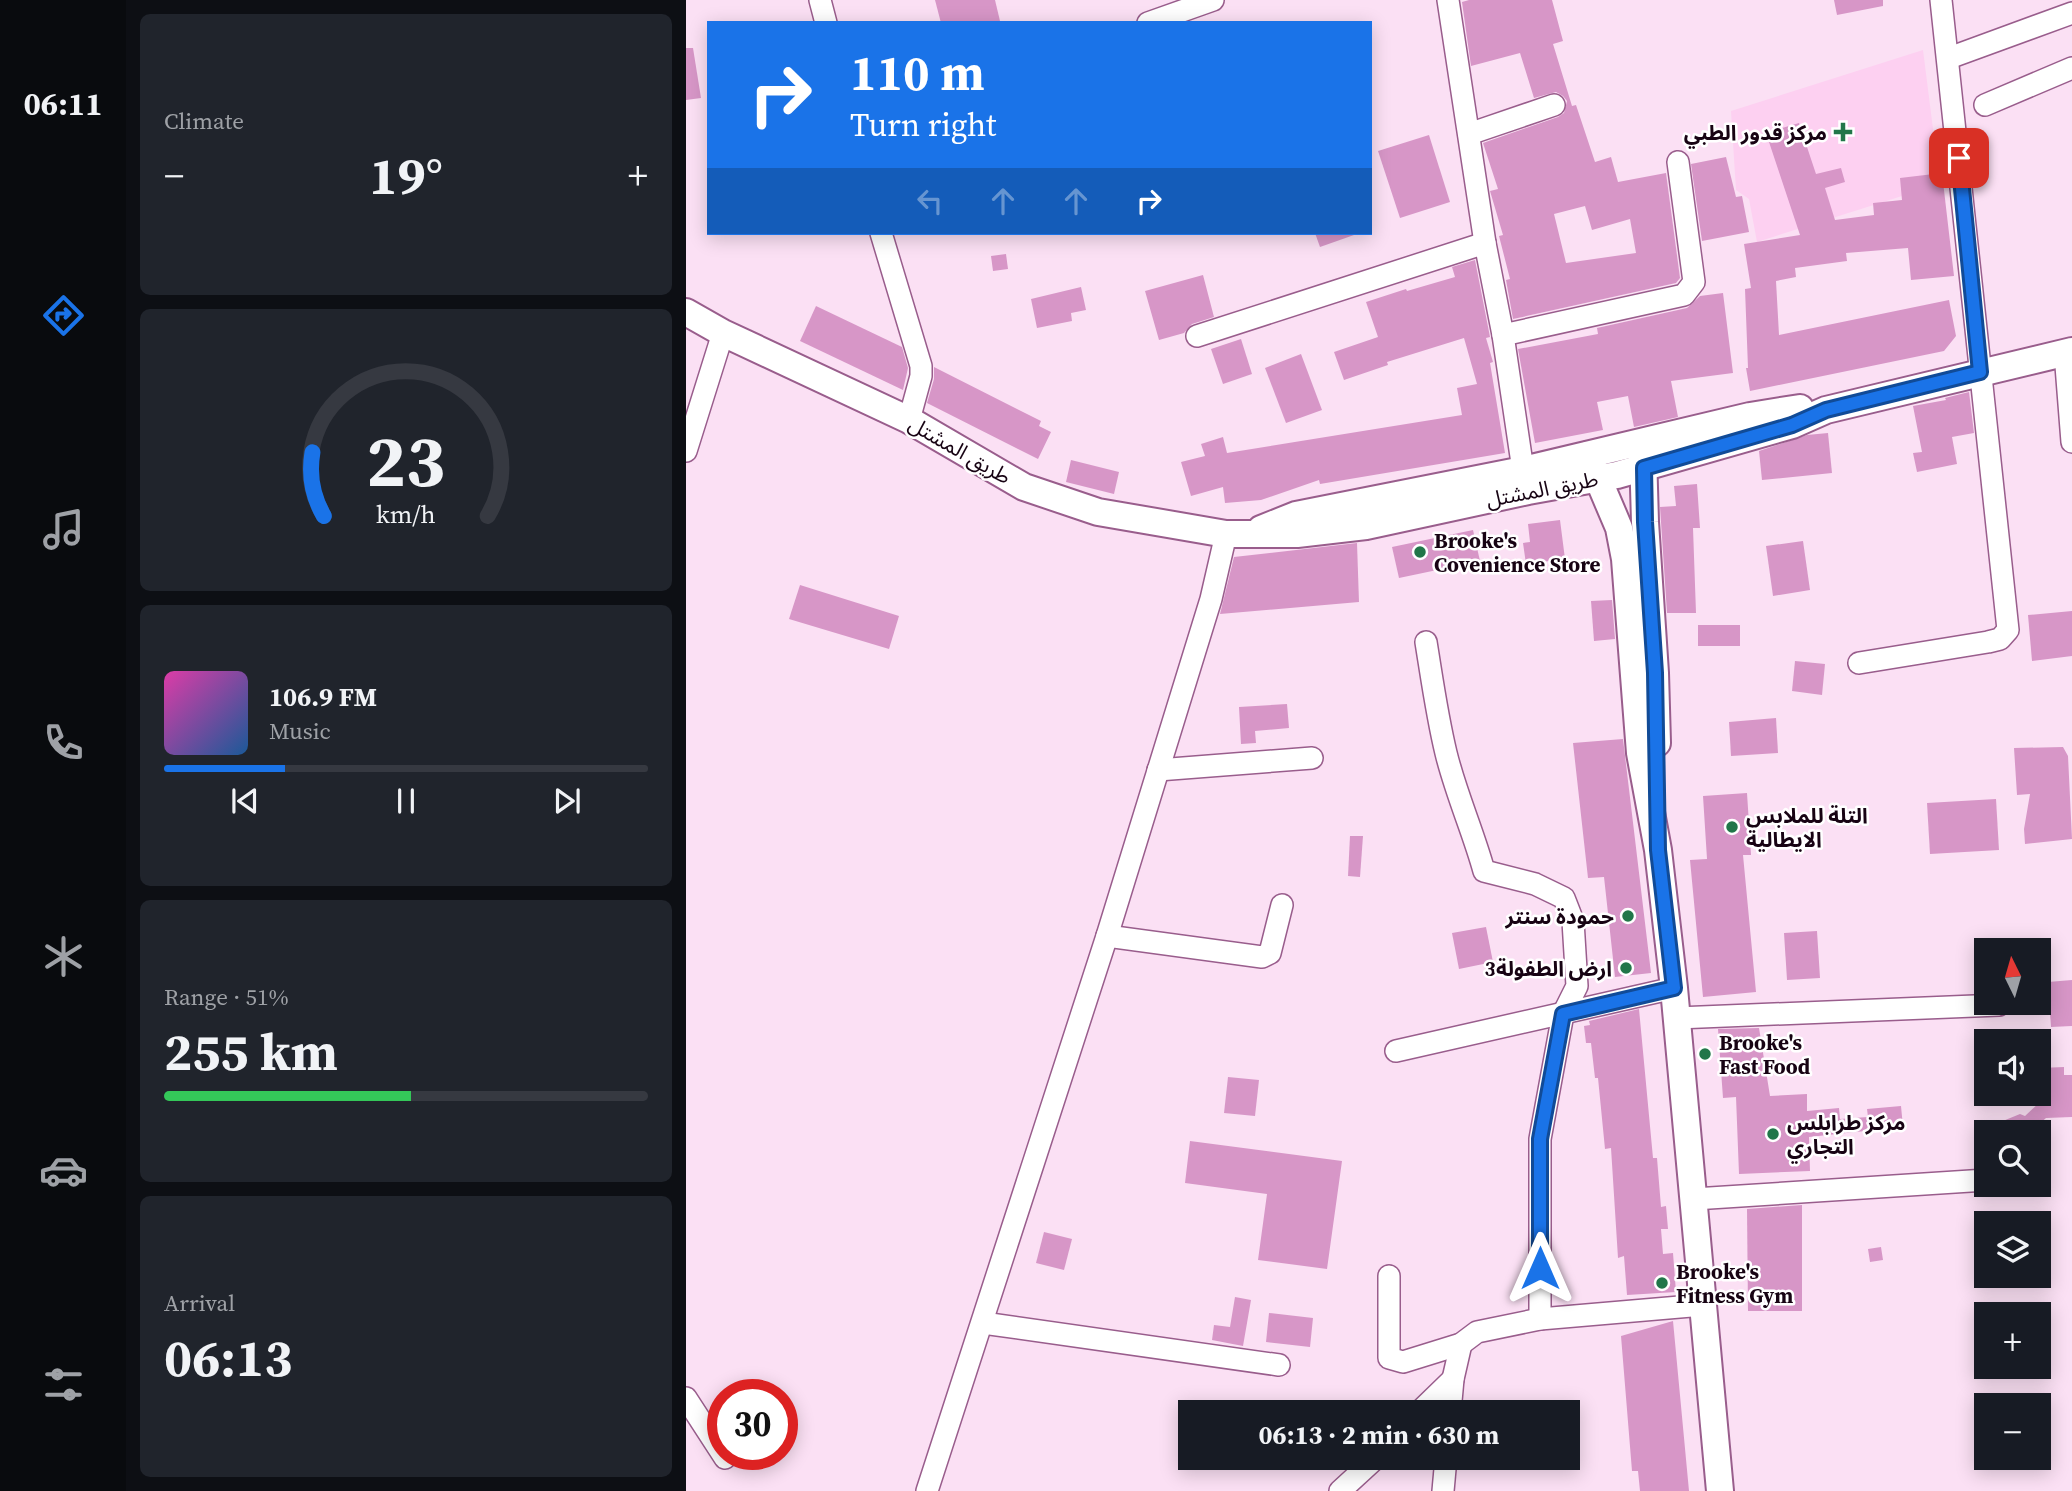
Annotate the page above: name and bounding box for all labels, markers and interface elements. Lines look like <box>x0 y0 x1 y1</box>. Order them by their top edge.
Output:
text: 110 m <box>850 39 985 106</box>
icon: right <box>735 49 826 140</box>
text: 06:11 <box>24 82 102 126</box>
text: Turn right <box>850 103 996 147</box>
text: Climate <box>164 105 244 137</box>
place label: مركز قدور الطبي <box>1684 118 1827 149</box>
marker: مركز قدور الطبي <box>1833 122 1853 142</box>
pin <box>1929 128 1989 188</box>
icon: arrive <box>1940 139 1978 177</box>
text: 19° <box>369 140 443 211</box>
text: − <box>164 150 184 202</box>
text: + <box>628 150 648 202</box>
icon: left <box>911 182 949 220</box>
icon: ahead <box>984 182 1022 220</box>
icon: ahead <box>1057 182 1095 220</box>
icon: right <box>1130 182 1168 220</box>
icon: directions <box>39 291 88 340</box>
street label: طريق المشتل <box>904 409 1016 491</box>
text: 23 <box>367 412 445 511</box>
street label: طريق المشتل <box>1483 464 1601 514</box>
text: km/h <box>376 497 436 531</box>
icon: music <box>39 505 88 554</box>
place label: Brooke's Covenience Store <box>1434 526 1601 579</box>
marker: Brooke's Covenience Store <box>1412 544 1428 560</box>
text: 106.9 FM <box>269 679 377 715</box>
text: Music <box>269 715 331 747</box>
icon: phone <box>39 718 88 767</box>
icon: previous <box>226 782 264 820</box>
icon: pause <box>387 782 425 820</box>
icon: next <box>548 782 586 820</box>
place label: التلة للملابس الايطالية <box>1746 801 1868 854</box>
marker: التلة للملابس الايطالية <box>1724 819 1740 835</box>
place label: حمودة سنتر <box>1504 902 1614 931</box>
marker: حمودة سنتر <box>1620 908 1636 924</box>
icon: climate <box>39 932 88 981</box>
north arrow <box>1974 938 2051 1015</box>
map controls <box>1974 938 2051 1470</box>
place label: ارض الطفولة3 <box>1485 954 1612 983</box>
marker: ارض الطفولة3 <box>1618 960 1634 976</box>
text: Range · 51% <box>164 981 289 1013</box>
text: 255 km <box>164 1016 338 1087</box>
place label: Brooke's Fast Food <box>1719 1028 1811 1081</box>
button: sound <box>1974 1029 2051 1106</box>
marker: Brooke's Fast Food <box>1697 1046 1713 1062</box>
place label: مركز طرابلس التجاري <box>1787 1108 1906 1163</box>
button: search <box>1974 1120 2051 1197</box>
marker: مركز طرابلس التجاري <box>1765 1126 1781 1142</box>
icon: car <box>39 1146 88 1195</box>
button: layers <box>1974 1211 2051 1288</box>
position arrow <box>1503 1231 1577 1305</box>
place label: Brooke's Fitness Gym <box>1676 1257 1793 1310</box>
marker: Brooke's Fitness Gym <box>1654 1275 1670 1291</box>
text: Arrival <box>164 1287 235 1319</box>
button: + <box>1974 1302 2051 1379</box>
text: 06:13 <box>164 1322 292 1393</box>
icon: filters <box>39 1360 88 1409</box>
speed limit sign: 30 <box>707 1379 798 1470</box>
button: − <box>1974 1393 2051 1470</box>
text: 06:13 · 2 min · 630 m <box>1259 1417 1499 1453</box>

